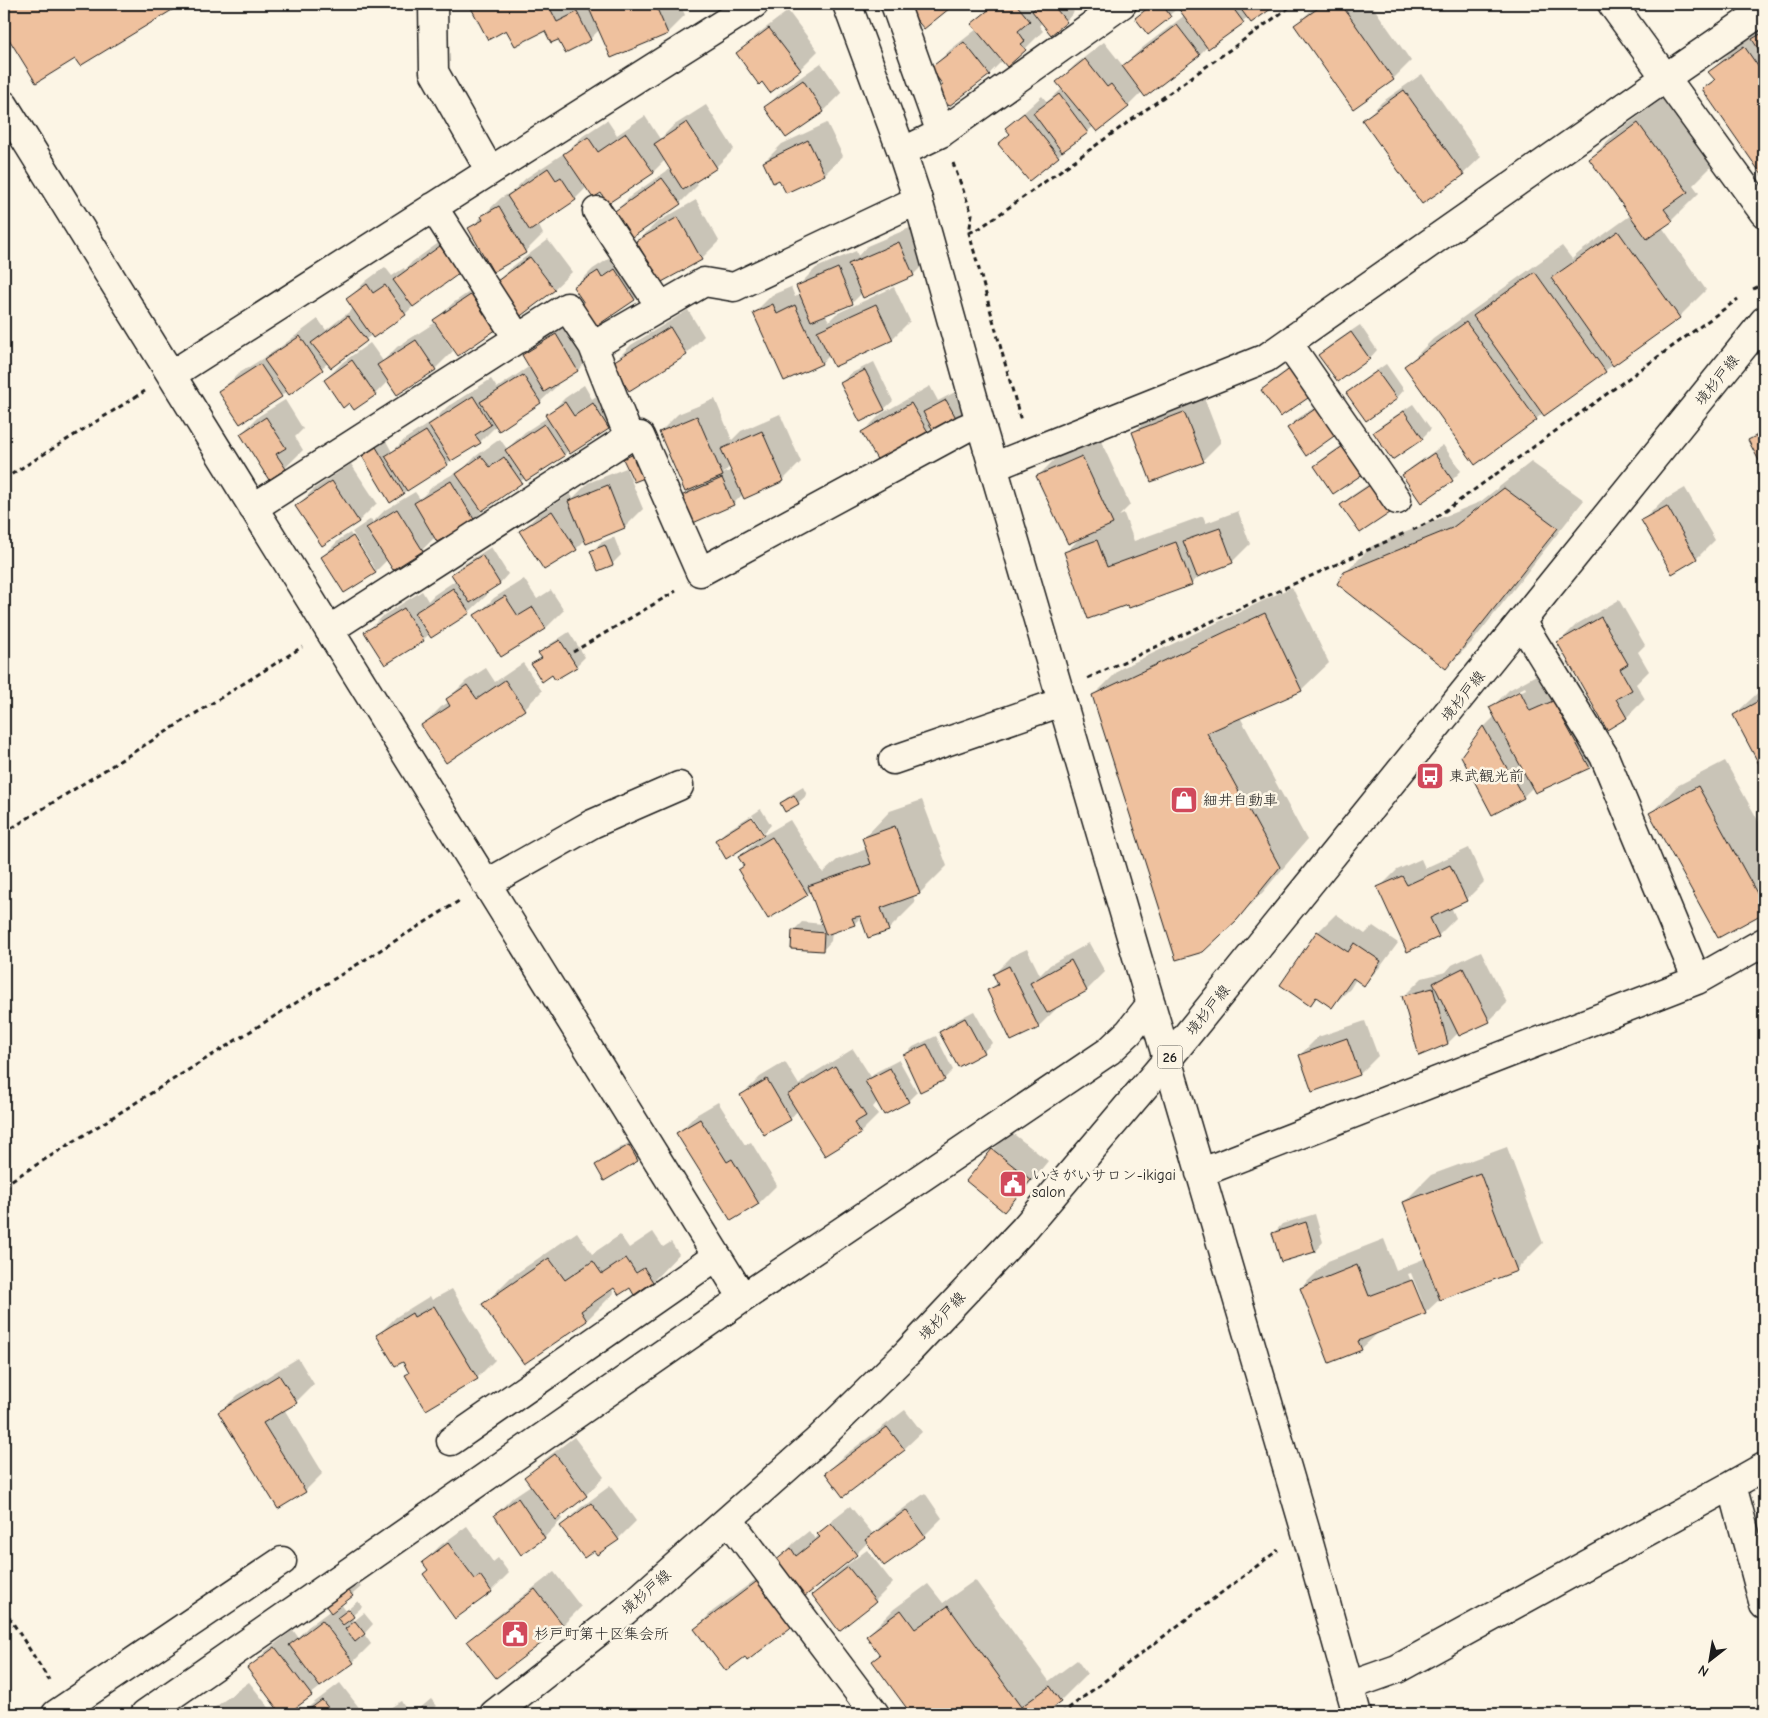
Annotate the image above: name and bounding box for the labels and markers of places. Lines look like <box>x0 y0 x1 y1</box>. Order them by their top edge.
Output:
bus stop icon: 東武観光前 <box>1415 761 1445 791</box>
place label: 東武観光前 <box>1449 767 1524 785</box>
shop icon: 細井自動車 <box>1169 785 1199 815</box>
place label: 細井自動車 <box>1203 791 1278 809</box>
place label: いきがいサロン-ikigai salon <box>1032 1166 1176 1201</box>
public building icon: いきがいサロン-ikigai salon <box>998 1169 1028 1199</box>
public building icon: 杉戸町第十区集会所 <box>500 1619 530 1649</box>
place label: 杉戸町第十区集会所 <box>534 1625 669 1643</box>

